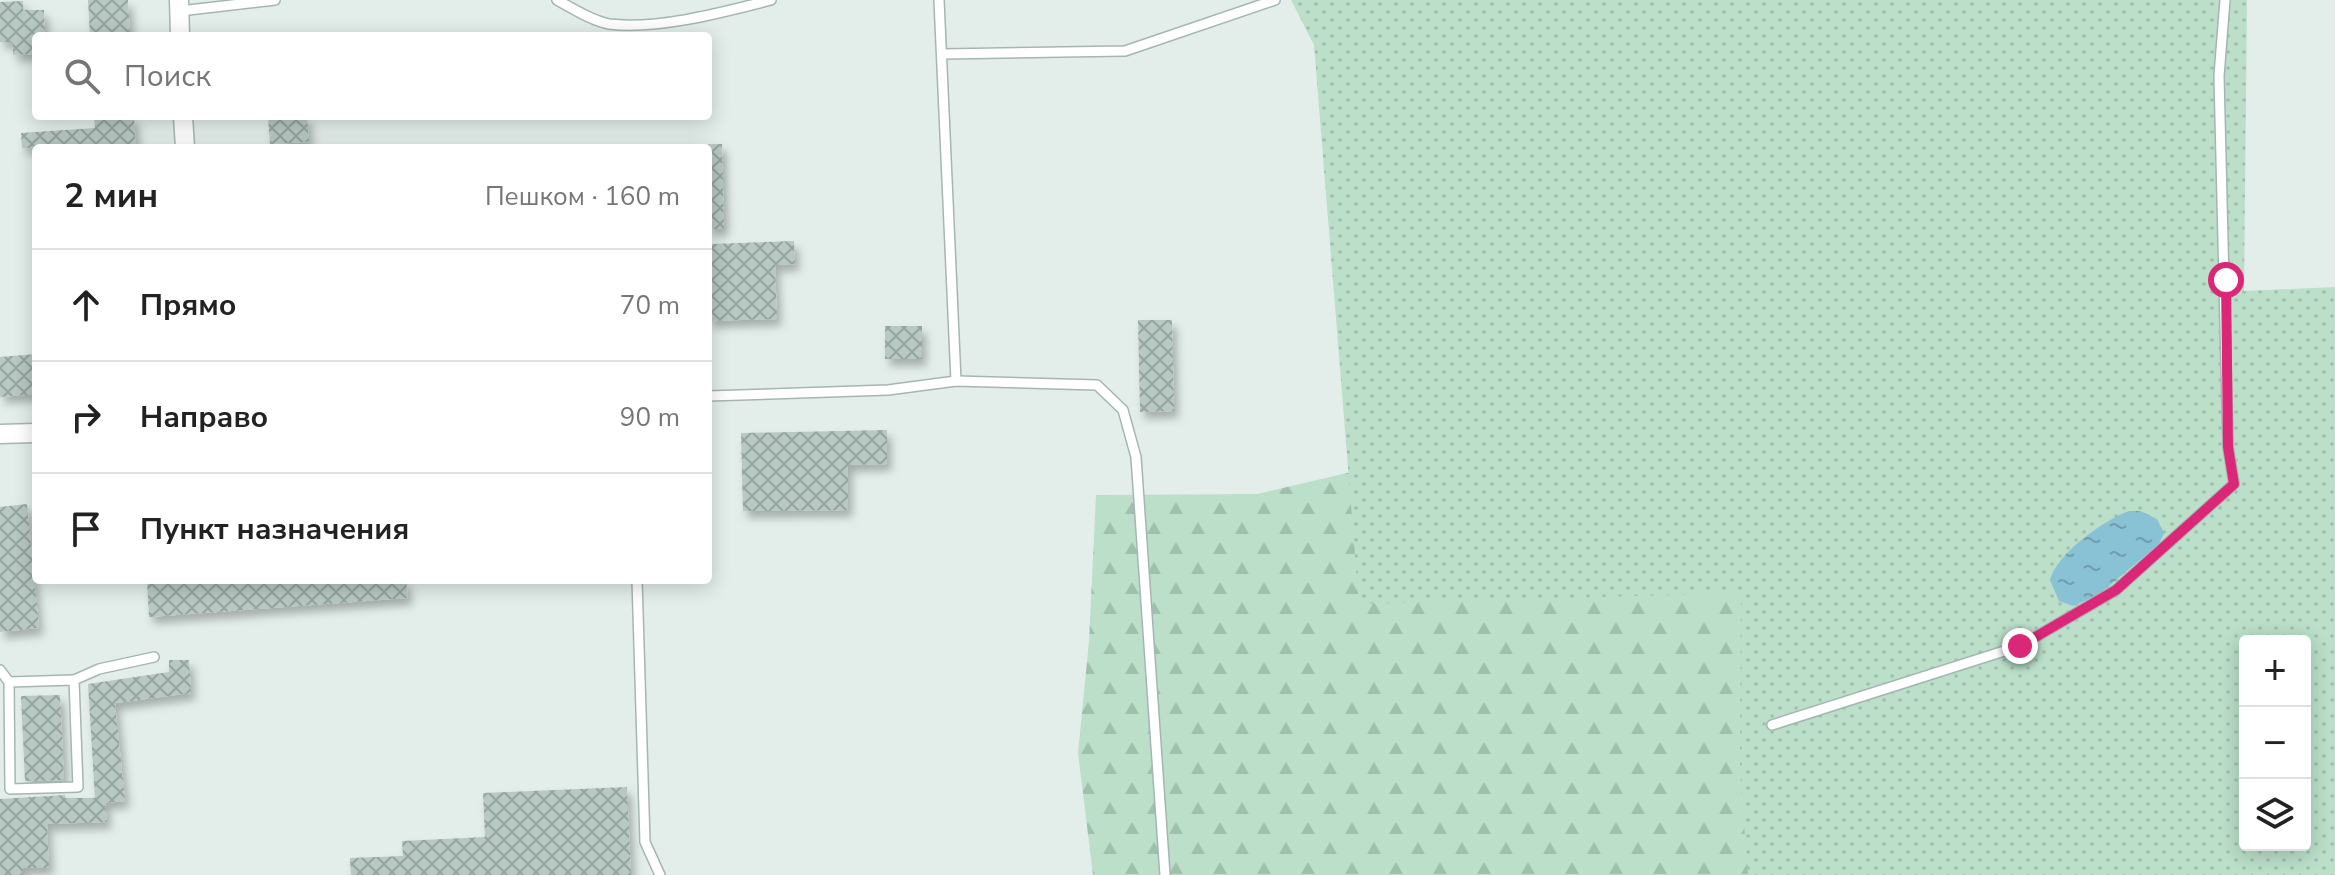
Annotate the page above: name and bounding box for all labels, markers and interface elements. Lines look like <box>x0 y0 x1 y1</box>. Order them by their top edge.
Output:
search box <box>32 32 712 120</box>
icon: search <box>60 54 104 98</box>
text: Поиск <box>124 56 211 97</box>
text: 2 мин <box>64 173 158 219</box>
text: Пешком · 160 m <box>485 179 680 214</box>
route start <box>2208 262 2244 298</box>
icon: ahead <box>64 283 108 327</box>
text: Прямо <box>140 285 237 326</box>
text: 70 m <box>620 288 680 323</box>
icon: right <box>64 395 108 439</box>
text: Направо <box>140 397 268 438</box>
text: 90 m <box>620 400 680 435</box>
icon: arrive <box>64 507 108 551</box>
text: Пункт назначения <box>140 509 409 550</box>
route end <box>2002 628 2038 664</box>
map controls <box>2239 635 2311 851</box>
button: + <box>2239 635 2311 707</box>
button: − <box>2239 707 2311 779</box>
button: layers <box>2239 779 2311 851</box>

